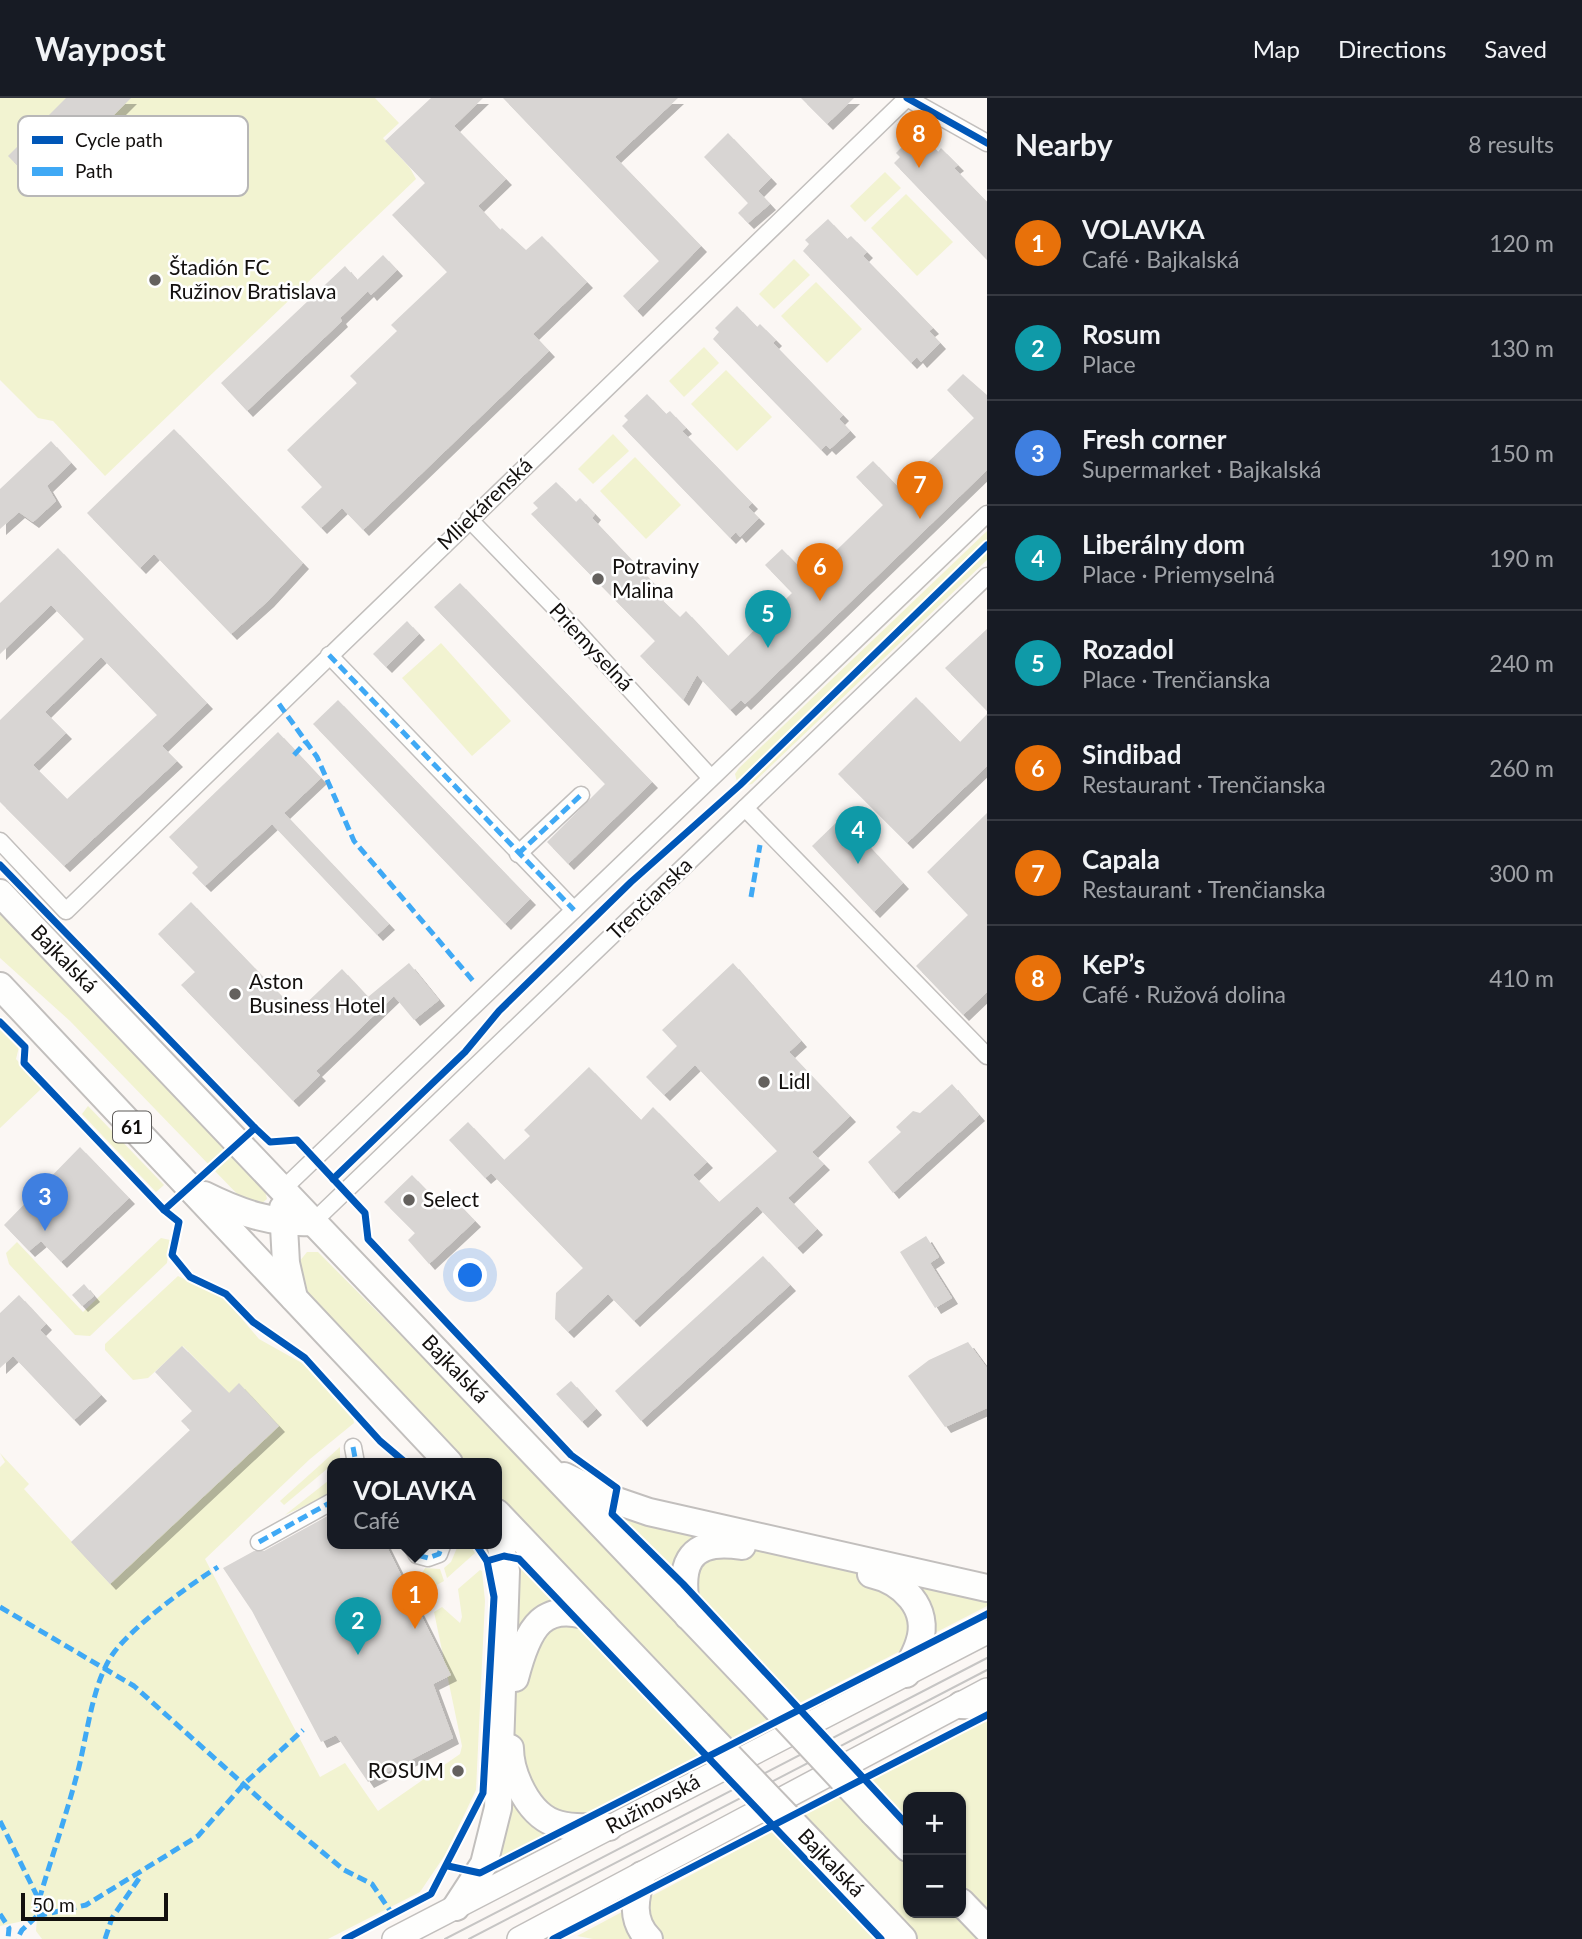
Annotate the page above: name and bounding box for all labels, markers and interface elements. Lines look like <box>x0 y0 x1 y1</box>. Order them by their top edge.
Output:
text: Waypost <box>35 28 166 68</box>
text: Map <box>1253 34 1300 63</box>
text: Directions <box>1338 34 1446 63</box>
text: Saved <box>1484 34 1547 63</box>
pin: 8 <box>896 110 942 168</box>
legend <box>18 116 248 196</box>
text: Nearby <box>1015 126 1113 162</box>
text: Cycle path <box>75 128 163 151</box>
text: 8 results <box>1468 130 1554 158</box>
text: Path <box>75 159 113 182</box>
text: VOLAVKA <box>1082 213 1204 245</box>
text: 1 <box>1031 229 1045 257</box>
text: 120 m <box>1489 229 1554 257</box>
text: Café · Bajkalská <box>1082 245 1239 273</box>
place label: Štadión FC Ružinov Bratislava <box>169 254 336 303</box>
marker: Štadión FC Ružinov Bratislava <box>147 272 163 288</box>
text: Rosum <box>1082 318 1161 350</box>
text: 2 <box>1031 334 1045 362</box>
text: 130 m <box>1489 334 1554 362</box>
text: Place <box>1082 350 1136 378</box>
text: Fresh corner <box>1082 423 1226 455</box>
text: 3 <box>1031 439 1045 467</box>
text: 150 m <box>1489 439 1554 467</box>
street label: Mliekárenská <box>431 452 536 554</box>
text: Supermarket · Bajkalská <box>1082 455 1322 483</box>
pin: 7 <box>897 461 943 519</box>
text: Liberálny dom <box>1082 528 1245 560</box>
pin: 6 <box>797 543 843 601</box>
text: 4 <box>1031 544 1045 572</box>
text: 190 m <box>1489 544 1554 572</box>
place label: Potraviny Malina <box>612 553 699 602</box>
text: Place · Priemyselná <box>1082 560 1275 588</box>
marker: Potraviny Malina <box>590 571 606 587</box>
pin: 5 <box>745 590 791 648</box>
street label: Priemyselná <box>545 597 639 695</box>
text: Rozadol <box>1082 633 1174 665</box>
text: 5 <box>1031 649 1045 677</box>
text: 240 m <box>1489 649 1554 677</box>
text: Place · Trenčianska <box>1082 665 1270 693</box>
text: Sindibad <box>1082 738 1182 770</box>
text: 6 <box>1031 754 1045 782</box>
text: 260 m <box>1489 754 1554 782</box>
text: Restaurant · Trenčianska <box>1082 770 1326 798</box>
pin: 4 <box>835 806 881 864</box>
text: Capala <box>1082 843 1160 875</box>
street label: Trenčianska <box>602 852 696 944</box>
text: 7 <box>1031 859 1045 887</box>
text: 300 m <box>1489 859 1554 887</box>
text: Restaurant · Trenčianska <box>1082 875 1326 903</box>
street label: Bajkalská <box>27 919 104 997</box>
text: KeP’s <box>1082 948 1145 980</box>
text: 8 <box>1031 964 1045 992</box>
text: 410 m <box>1489 964 1554 992</box>
place label: Aston Business Hotel <box>249 968 386 1017</box>
text: Café · Ružová dolina <box>1082 980 1286 1008</box>
marker: Aston Business Hotel <box>227 986 243 1002</box>
place label: Lidl <box>778 1068 811 1093</box>
marker: Lidl <box>756 1074 772 1090</box>
road number: 61 <box>113 1112 151 1142</box>
pin: 3 <box>22 1173 68 1231</box>
place label: Select <box>423 1186 479 1211</box>
marker: Select <box>401 1192 417 1208</box>
your location <box>453 1258 487 1292</box>
street label: Bajkalská <box>418 1329 495 1407</box>
popup <box>327 1458 502 1549</box>
text: VOLAVKA <box>353 1474 476 1506</box>
text: Café <box>353 1506 400 1534</box>
pin: 1 <box>392 1571 438 1629</box>
pin: 2 <box>335 1597 381 1655</box>
place label: ROSUM <box>368 1757 444 1782</box>
marker: ROSUM <box>450 1763 466 1779</box>
street label: Ružinovská <box>601 1767 704 1838</box>
map controls <box>903 1792 966 1918</box>
button: + <box>903 1792 966 1855</box>
street label: Bajkalská <box>794 1823 871 1901</box>
button: − <box>903 1855 966 1918</box>
scale bar <box>21 1890 168 1922</box>
text: 50 m <box>32 1893 75 1916</box>

